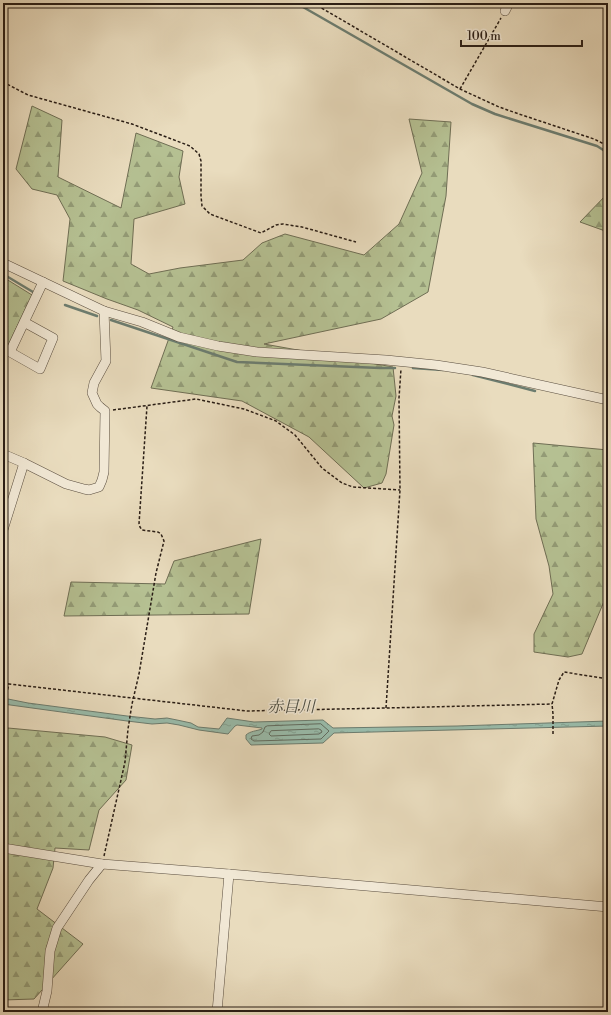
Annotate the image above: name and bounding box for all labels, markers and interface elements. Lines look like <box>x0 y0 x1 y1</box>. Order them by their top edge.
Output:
scale bar <box>461 22 582 48</box>
text: 100 m <box>467 29 501 44</box>
water label: 赤目川 <box>267 697 317 717</box>

